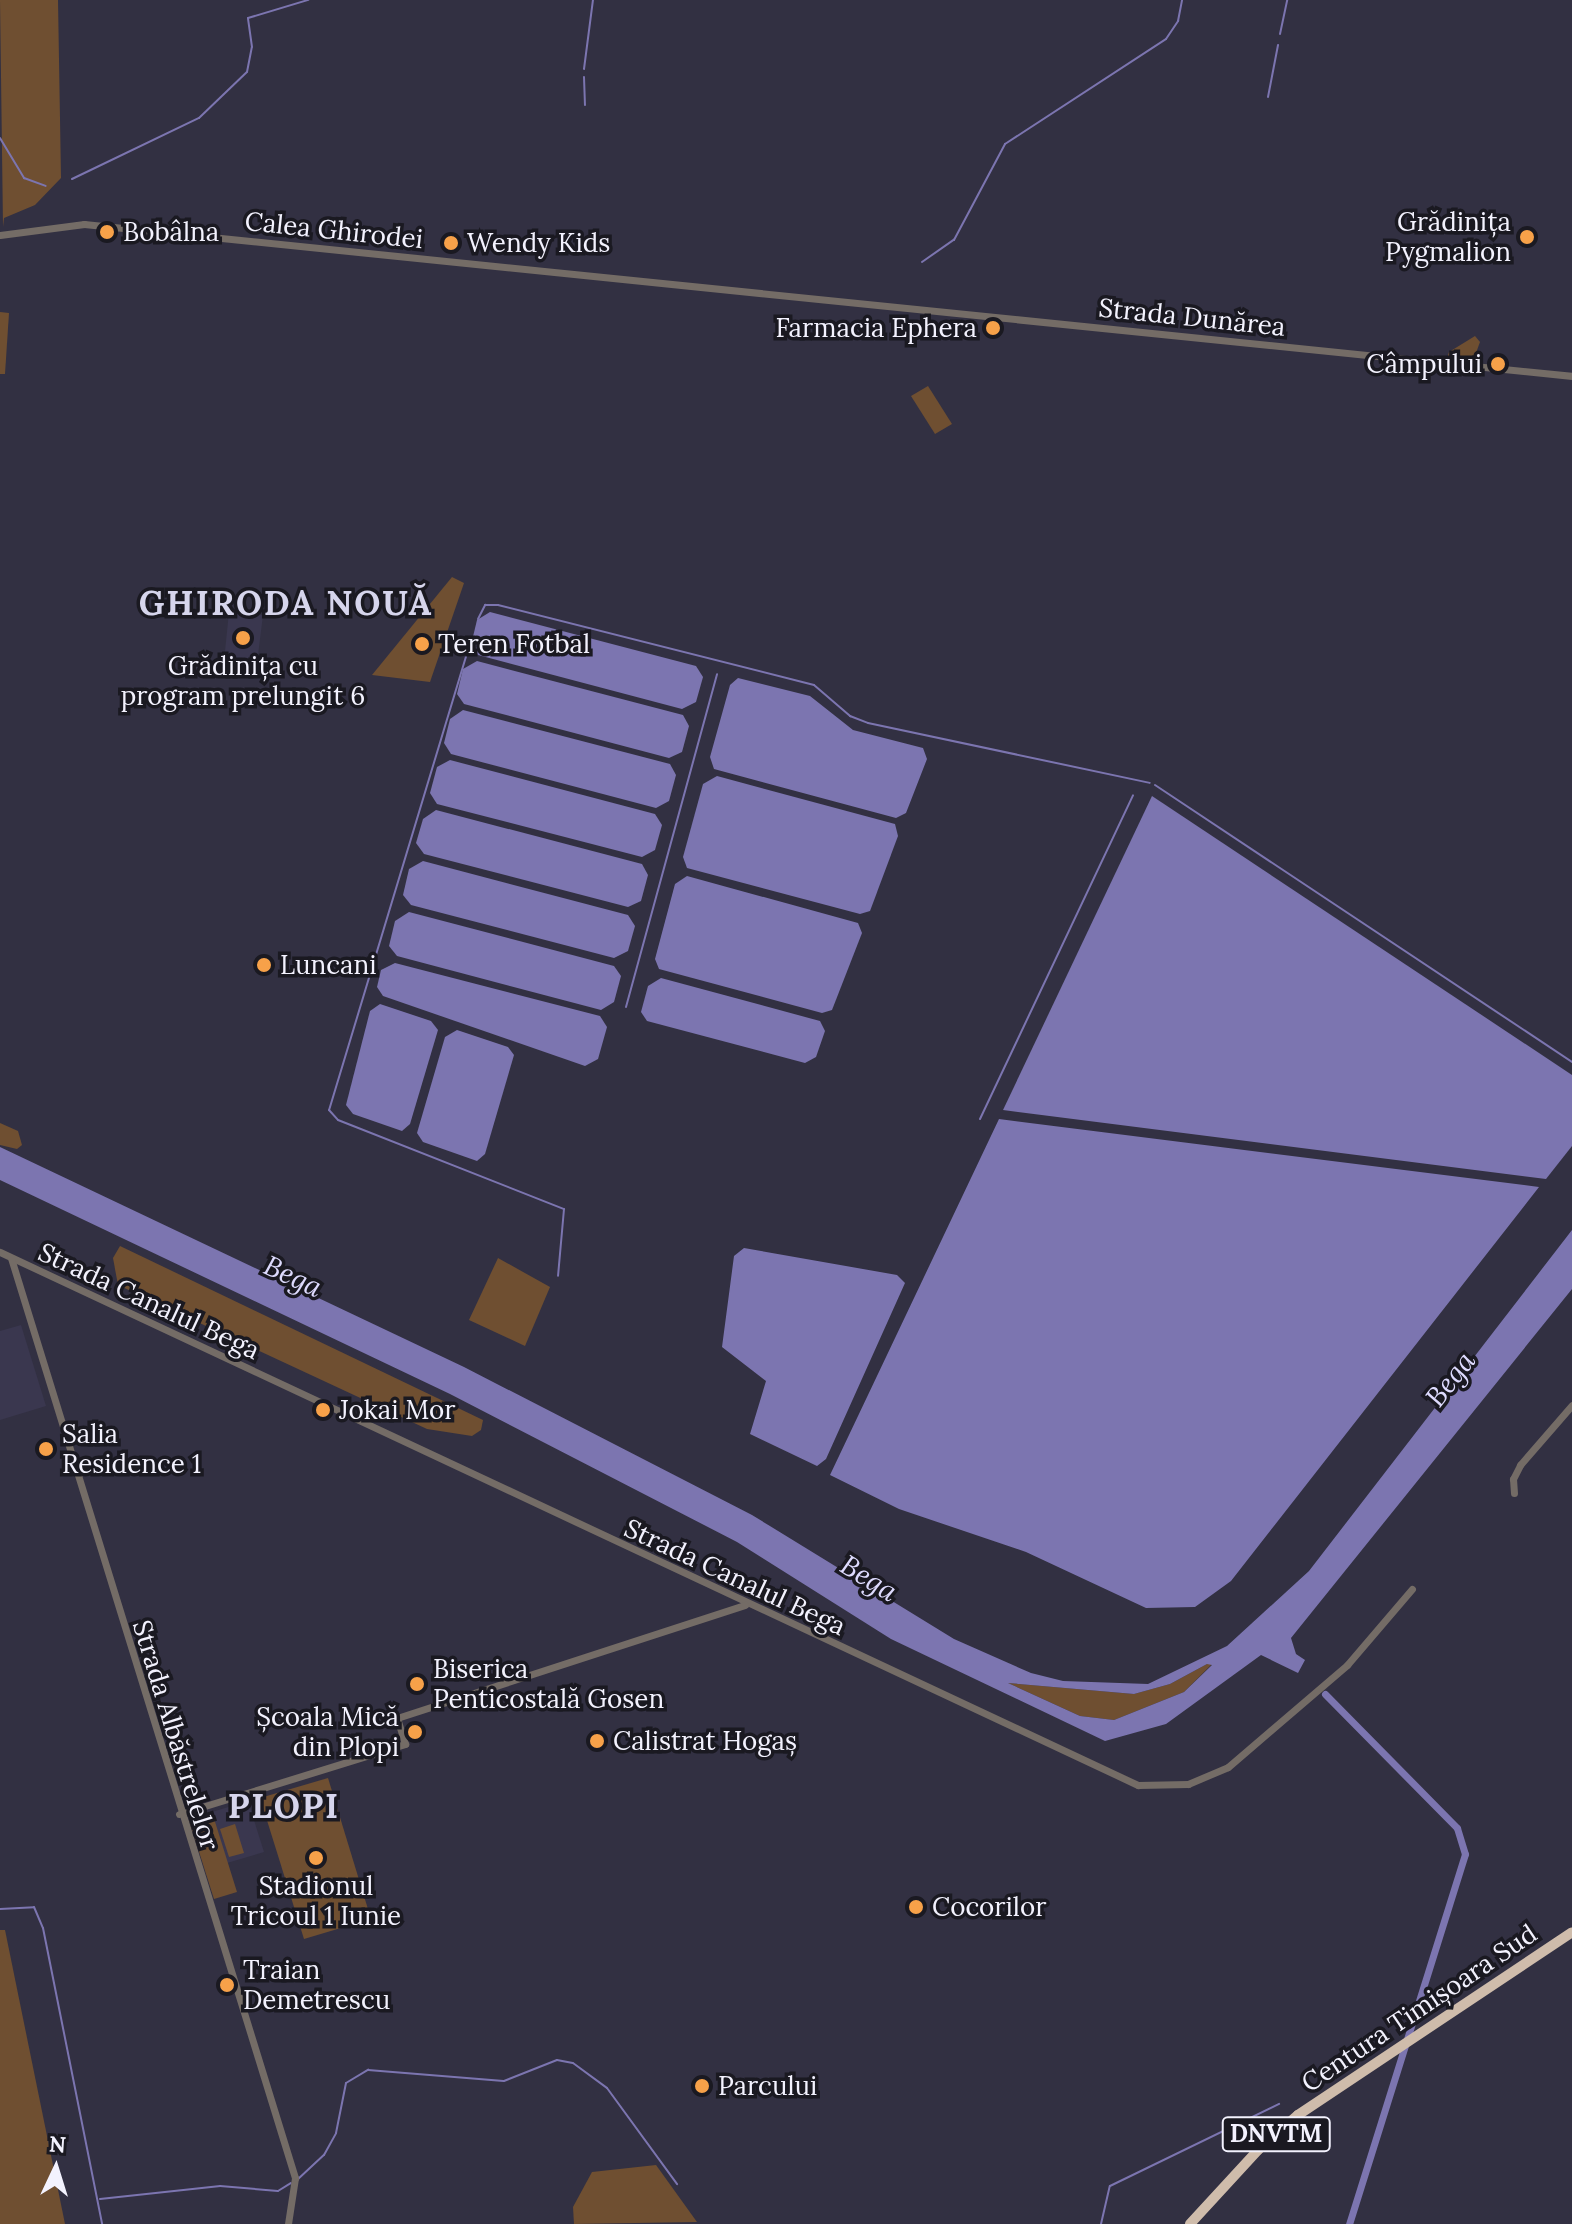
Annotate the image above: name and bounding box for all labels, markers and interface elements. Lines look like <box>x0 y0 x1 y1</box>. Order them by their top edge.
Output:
street label: Calea Ghirodei <box>243 205 425 255</box>
place label: Grădinița Pygmalion <box>1385 206 1511 268</box>
place label: Bobâlna <box>123 216 219 248</box>
marker: Bobâlna <box>98 223 116 241</box>
place label: Wendy Kids <box>467 227 610 259</box>
marker: Grădinița Pygmalion <box>1518 228 1536 246</box>
marker: Wendy Kids <box>442 234 460 252</box>
street label: Strada Dunărea <box>1097 292 1287 342</box>
place label: Farmacia Ephera <box>775 312 977 344</box>
marker: Farmacia Ephera <box>984 319 1002 337</box>
place label: Câmpului <box>1366 348 1482 380</box>
marker: Câmpului <box>1489 355 1507 373</box>
district label: GHIRODA NOUĂ <box>139 583 433 623</box>
place label: Teren Fotbal <box>438 628 590 660</box>
marker: Grădinița cu program prelungit 6 <box>234 629 252 647</box>
marker: Teren Fotbal <box>413 635 431 653</box>
place label: Grădinița cu program prelungit 6 <box>121 650 365 712</box>
place label: Luncani <box>280 949 377 981</box>
marker: Luncani <box>255 956 273 974</box>
street label: Strada Canalul Bega <box>33 1236 265 1366</box>
water label: Bega <box>258 1248 328 1304</box>
water label: Bega <box>1418 1345 1482 1413</box>
place label: Jokai Mor <box>339 1394 455 1426</box>
marker: Jokai Mor <box>314 1401 332 1419</box>
place label: Salia Residence 1 <box>62 1418 201 1480</box>
marker: Salia Residence 1 <box>37 1440 55 1458</box>
street label: Strada Canalul Bega <box>619 1512 851 1642</box>
water label: Bega <box>834 1548 904 1608</box>
street label: Strada Albăstrelelor <box>126 1616 226 1854</box>
place label: Biserica Penticostală Gosen <box>433 1653 664 1714</box>
marker: Biserica Penticostală Gosen <box>408 1675 426 1693</box>
place label: Școala Mică din Plopi <box>256 1701 399 1762</box>
marker: Școala Mică din Plopi <box>406 1723 424 1741</box>
place label: Calistrat Hogaș <box>613 1725 797 1757</box>
marker: Calistrat Hogaș <box>588 1732 606 1750</box>
district label: PLOPI <box>228 1786 340 1826</box>
marker: Stadionul Tricoul 1 Iunie <box>307 1849 325 1867</box>
place label: Stadionul Tricoul 1 Iunie <box>231 1870 401 1932</box>
place label: Cocorilor <box>932 1891 1046 1923</box>
marker: Cocorilor <box>907 1898 925 1916</box>
street label: Centura Timișoara Sud <box>1296 1918 1542 2098</box>
place label: Traian Demetrescu <box>243 1954 390 2016</box>
marker: Traian Demetrescu <box>218 1976 236 1994</box>
place label: Parcului <box>718 2070 817 2102</box>
marker: Parcului <box>693 2077 711 2095</box>
road number: DNVTM <box>1220 2114 1332 2154</box>
north arrow <box>16 2128 96 2208</box>
text: N <box>48 2129 67 2159</box>

